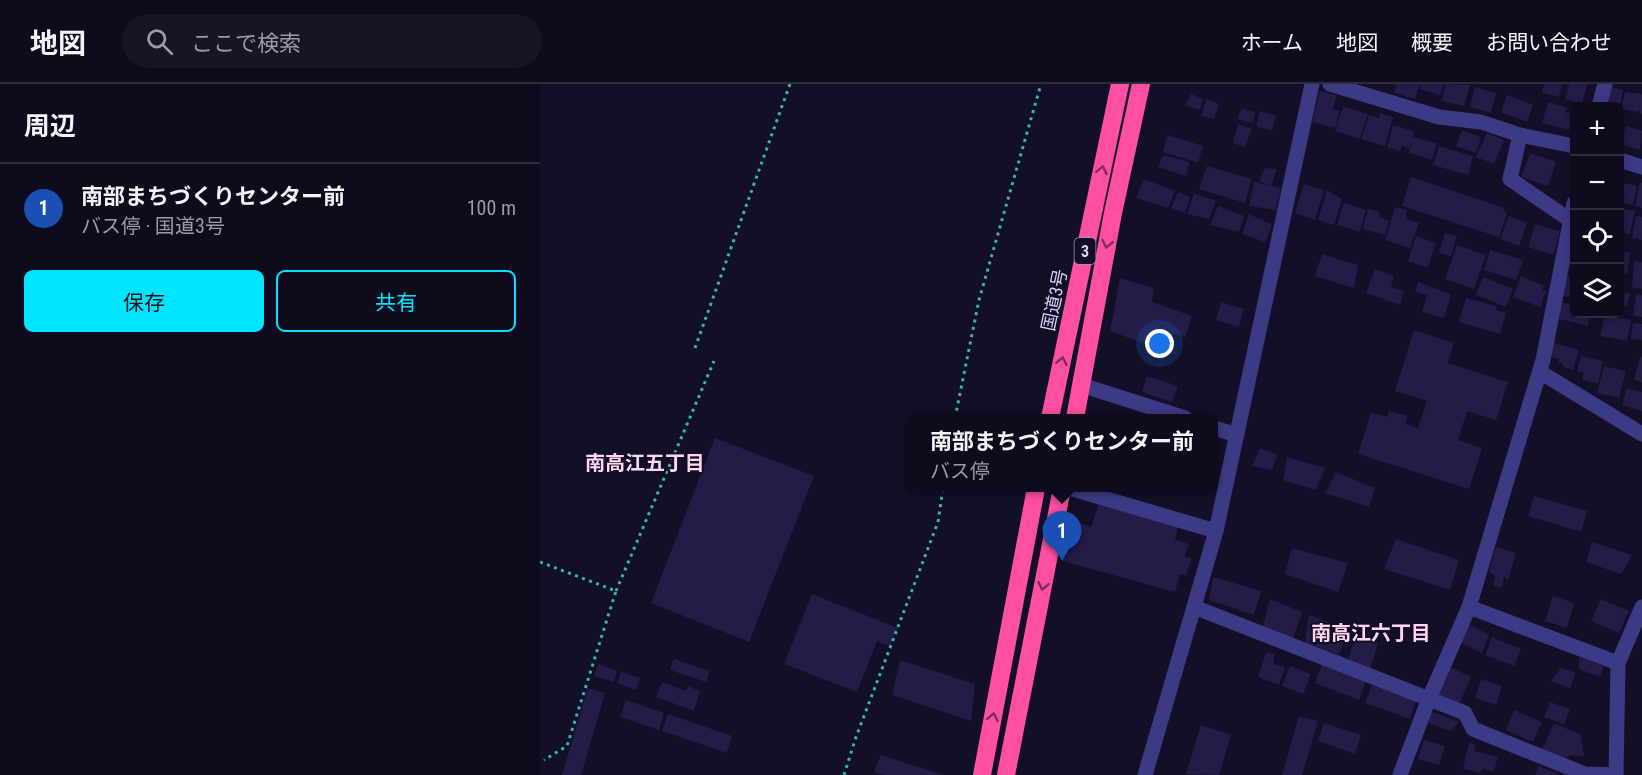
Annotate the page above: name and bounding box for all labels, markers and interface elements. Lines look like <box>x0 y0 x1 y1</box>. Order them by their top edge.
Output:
search box <box>122 14 542 68</box>
icon: search <box>143 25 176 58</box>
text: 地図 <box>30 27 86 60</box>
text: ここで検索 <box>191 31 301 56</box>
text: ホーム <box>1241 31 1303 55</box>
text: 地図 <box>1336 31 1378 55</box>
text: 概要 <box>1411 31 1453 55</box>
text: お問い合わせ <box>1486 31 1612 55</box>
map controls <box>1570 102 1624 318</box>
button: + <box>1570 102 1624 156</box>
text: 周辺 <box>24 111 76 141</box>
button: − <box>1570 156 1624 210</box>
one-way arrow <box>1095 166 1108 176</box>
text: 南部まちづくりセンター前 <box>81 184 345 209</box>
text: 1 <box>38 196 49 220</box>
text: 100 m <box>467 196 516 220</box>
button: locate <box>1570 210 1624 264</box>
text: バス停 · 国道3号 <box>81 214 225 238</box>
road number: 3 <box>1074 238 1096 264</box>
one-way arrow <box>1101 239 1114 249</box>
button: layers <box>1570 264 1624 318</box>
street label: 国道3号 <box>1037 267 1071 333</box>
button: 保存 <box>24 270 264 332</box>
button: 共有 <box>276 270 516 332</box>
your location <box>1145 329 1174 358</box>
one-way arrow <box>1055 357 1068 367</box>
popup <box>906 414 1218 492</box>
text: 南部まちづくりセンター前 <box>930 429 1194 454</box>
district label: 南高江五丁目 <box>585 451 705 475</box>
text: バス停 <box>930 459 990 483</box>
pin: 1 <box>1042 512 1082 561</box>
one-way arrow <box>1037 581 1050 591</box>
district label: 南高江六丁目 <box>1311 621 1431 645</box>
one-way arrow <box>986 713 999 723</box>

